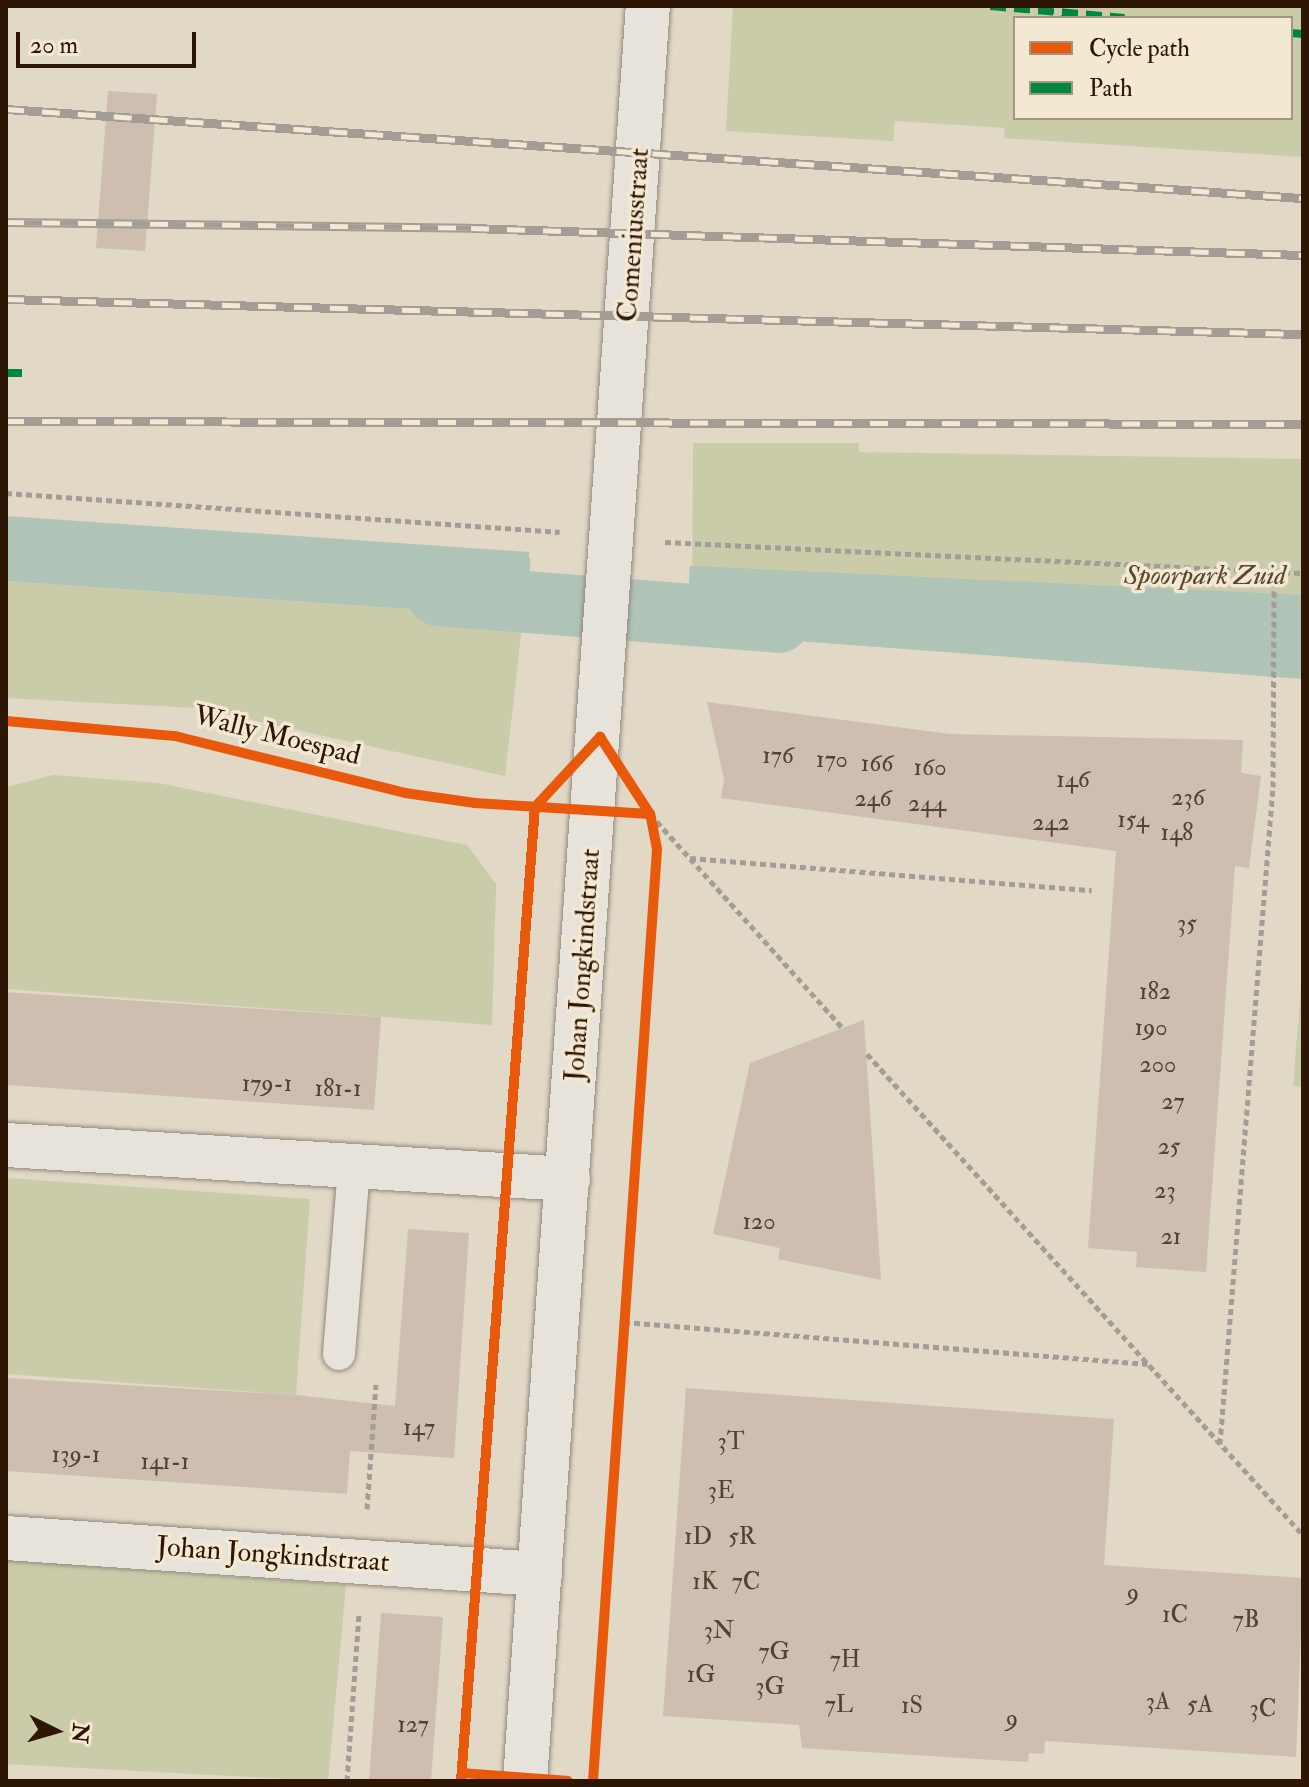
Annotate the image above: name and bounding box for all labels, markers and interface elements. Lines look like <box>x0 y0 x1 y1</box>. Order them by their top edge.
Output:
scale bar <box>20 16 200 66</box>
legend <box>1013 16 1293 120</box>
text: 20 m <box>30 30 78 61</box>
text: Cycle path <box>1089 33 1190 64</box>
text: Path <box>1089 73 1133 104</box>
street label: Comeniusstraat <box>611 147 657 323</box>
park label: Spoorpark Zuid <box>1124 559 1286 593</box>
street label: Wally Moespad <box>190 699 364 773</box>
house number: 176 <box>762 742 794 770</box>
house number: 170 <box>816 746 848 774</box>
house number: 166 <box>861 750 893 778</box>
house number: 160 <box>914 754 946 782</box>
house number: 146 <box>1056 766 1090 794</box>
house number: 236 <box>1171 784 1205 812</box>
house number: 246 <box>854 785 892 813</box>
house number: 244 <box>908 790 946 818</box>
house number: 154 <box>1117 806 1149 834</box>
house number: 242 <box>1032 809 1070 837</box>
house number: 148 <box>1161 819 1193 847</box>
street label: Johan Jongkindstraat <box>558 847 608 1083</box>
house number: 35 <box>1177 910 1197 938</box>
house number: 182 <box>1139 978 1171 1006</box>
house number: 190 <box>1134 1014 1168 1042</box>
house number: 200 <box>1140 1051 1176 1079</box>
house number: 179-1 <box>242 1070 292 1098</box>
house number: 181-1 <box>314 1075 362 1103</box>
house number: 27 <box>1161 1088 1185 1116</box>
house number: 25 <box>1158 1133 1180 1161</box>
house number: 23 <box>1154 1177 1176 1205</box>
house number: 120 <box>742 1208 776 1236</box>
house number: 21 <box>1161 1223 1181 1251</box>
house number: 147 <box>403 1414 435 1442</box>
house number: 3T <box>717 1428 745 1456</box>
house number: 139-1 <box>52 1441 100 1469</box>
house number: 141-1 <box>141 1448 189 1476</box>
house number: 3E <box>708 1477 734 1505</box>
house number: 1D <box>684 1523 712 1551</box>
house number: 5R <box>728 1523 756 1551</box>
street label: Johan Jongkindstraat <box>155 1530 391 1580</box>
house number: 1K <box>692 1568 718 1596</box>
house number: 7C <box>732 1568 760 1596</box>
house number: 9 <box>1127 1579 1139 1607</box>
house number: 1C <box>1162 1601 1188 1629</box>
house number: 7B <box>1233 1606 1259 1634</box>
house number: 3N <box>704 1617 734 1645</box>
house number: 7G <box>758 1638 790 1666</box>
house number: 7H <box>830 1646 860 1674</box>
house number: 1G <box>687 1661 715 1689</box>
house number: 3G <box>755 1673 785 1701</box>
house number: 3A <box>1146 1688 1170 1716</box>
north arrow <box>16 1691 96 1771</box>
house number: 7L <box>825 1691 853 1719</box>
house number: 5A <box>1187 1691 1213 1719</box>
house number: 1S <box>901 1692 923 1720</box>
house number: 3C <box>1250 1695 1276 1723</box>
house number: 9 <box>1006 1705 1018 1733</box>
house number: 127 <box>397 1711 429 1739</box>
text: N <box>65 1722 95 1744</box>

